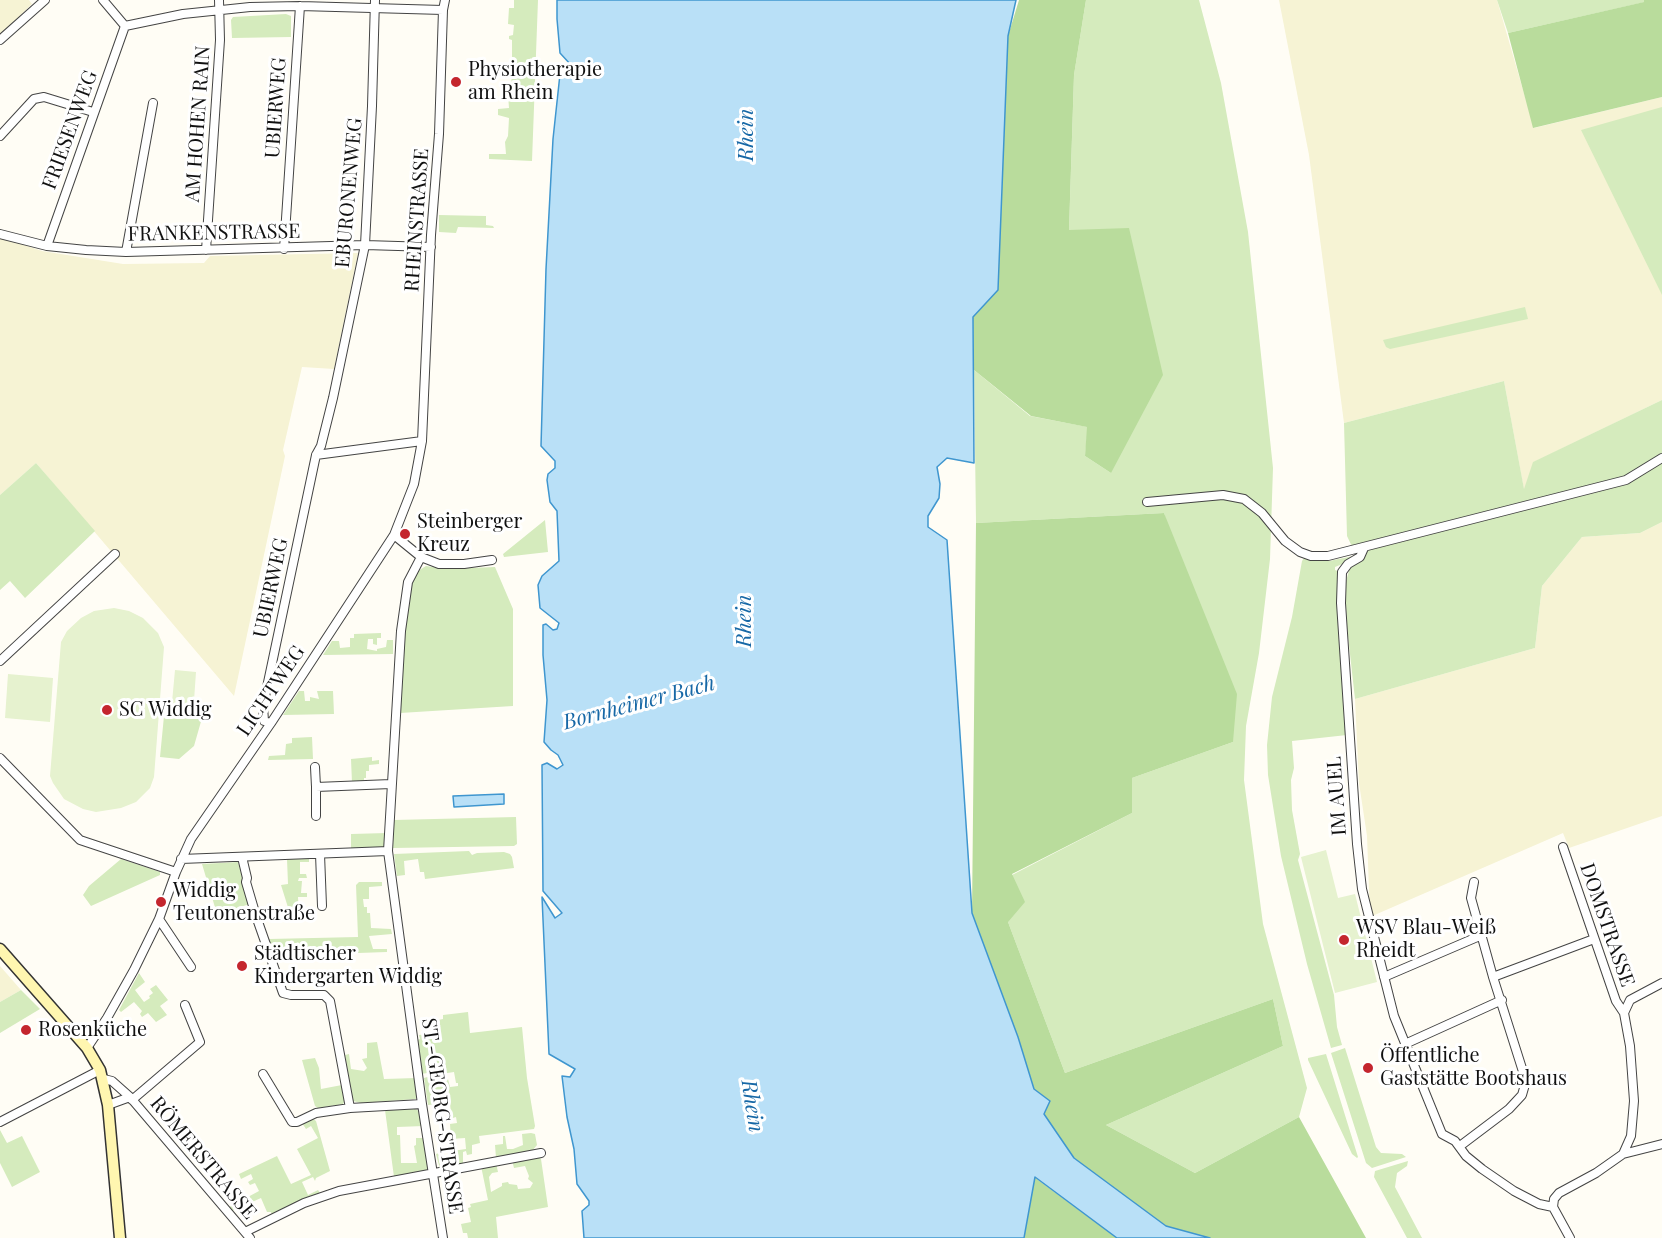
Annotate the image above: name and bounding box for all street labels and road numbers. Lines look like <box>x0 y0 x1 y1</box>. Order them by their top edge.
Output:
street label: AM HOHEN RAIN <box>181 45 215 203</box>
street label: UBIERWEG <box>261 57 291 159</box>
street label: FRIESENWEG <box>37 67 103 193</box>
street label: EBURONENWEG <box>330 117 368 269</box>
street label: RHEINSTRASSE <box>400 147 434 293</box>
street label: FRANKENSTRASSE <box>127 219 301 247</box>
street label: UBIERWEG <box>249 536 293 640</box>
street label: LICHTWEG <box>232 641 310 741</box>
street label: IM AUEL <box>1322 756 1352 836</box>
street label: DOMSTRASSE <box>1575 860 1639 990</box>
street label: ST.-GEORG-STRASSE <box>416 1016 468 1216</box>
street label: RÖMERSTRASSE <box>145 1092 261 1224</box>

